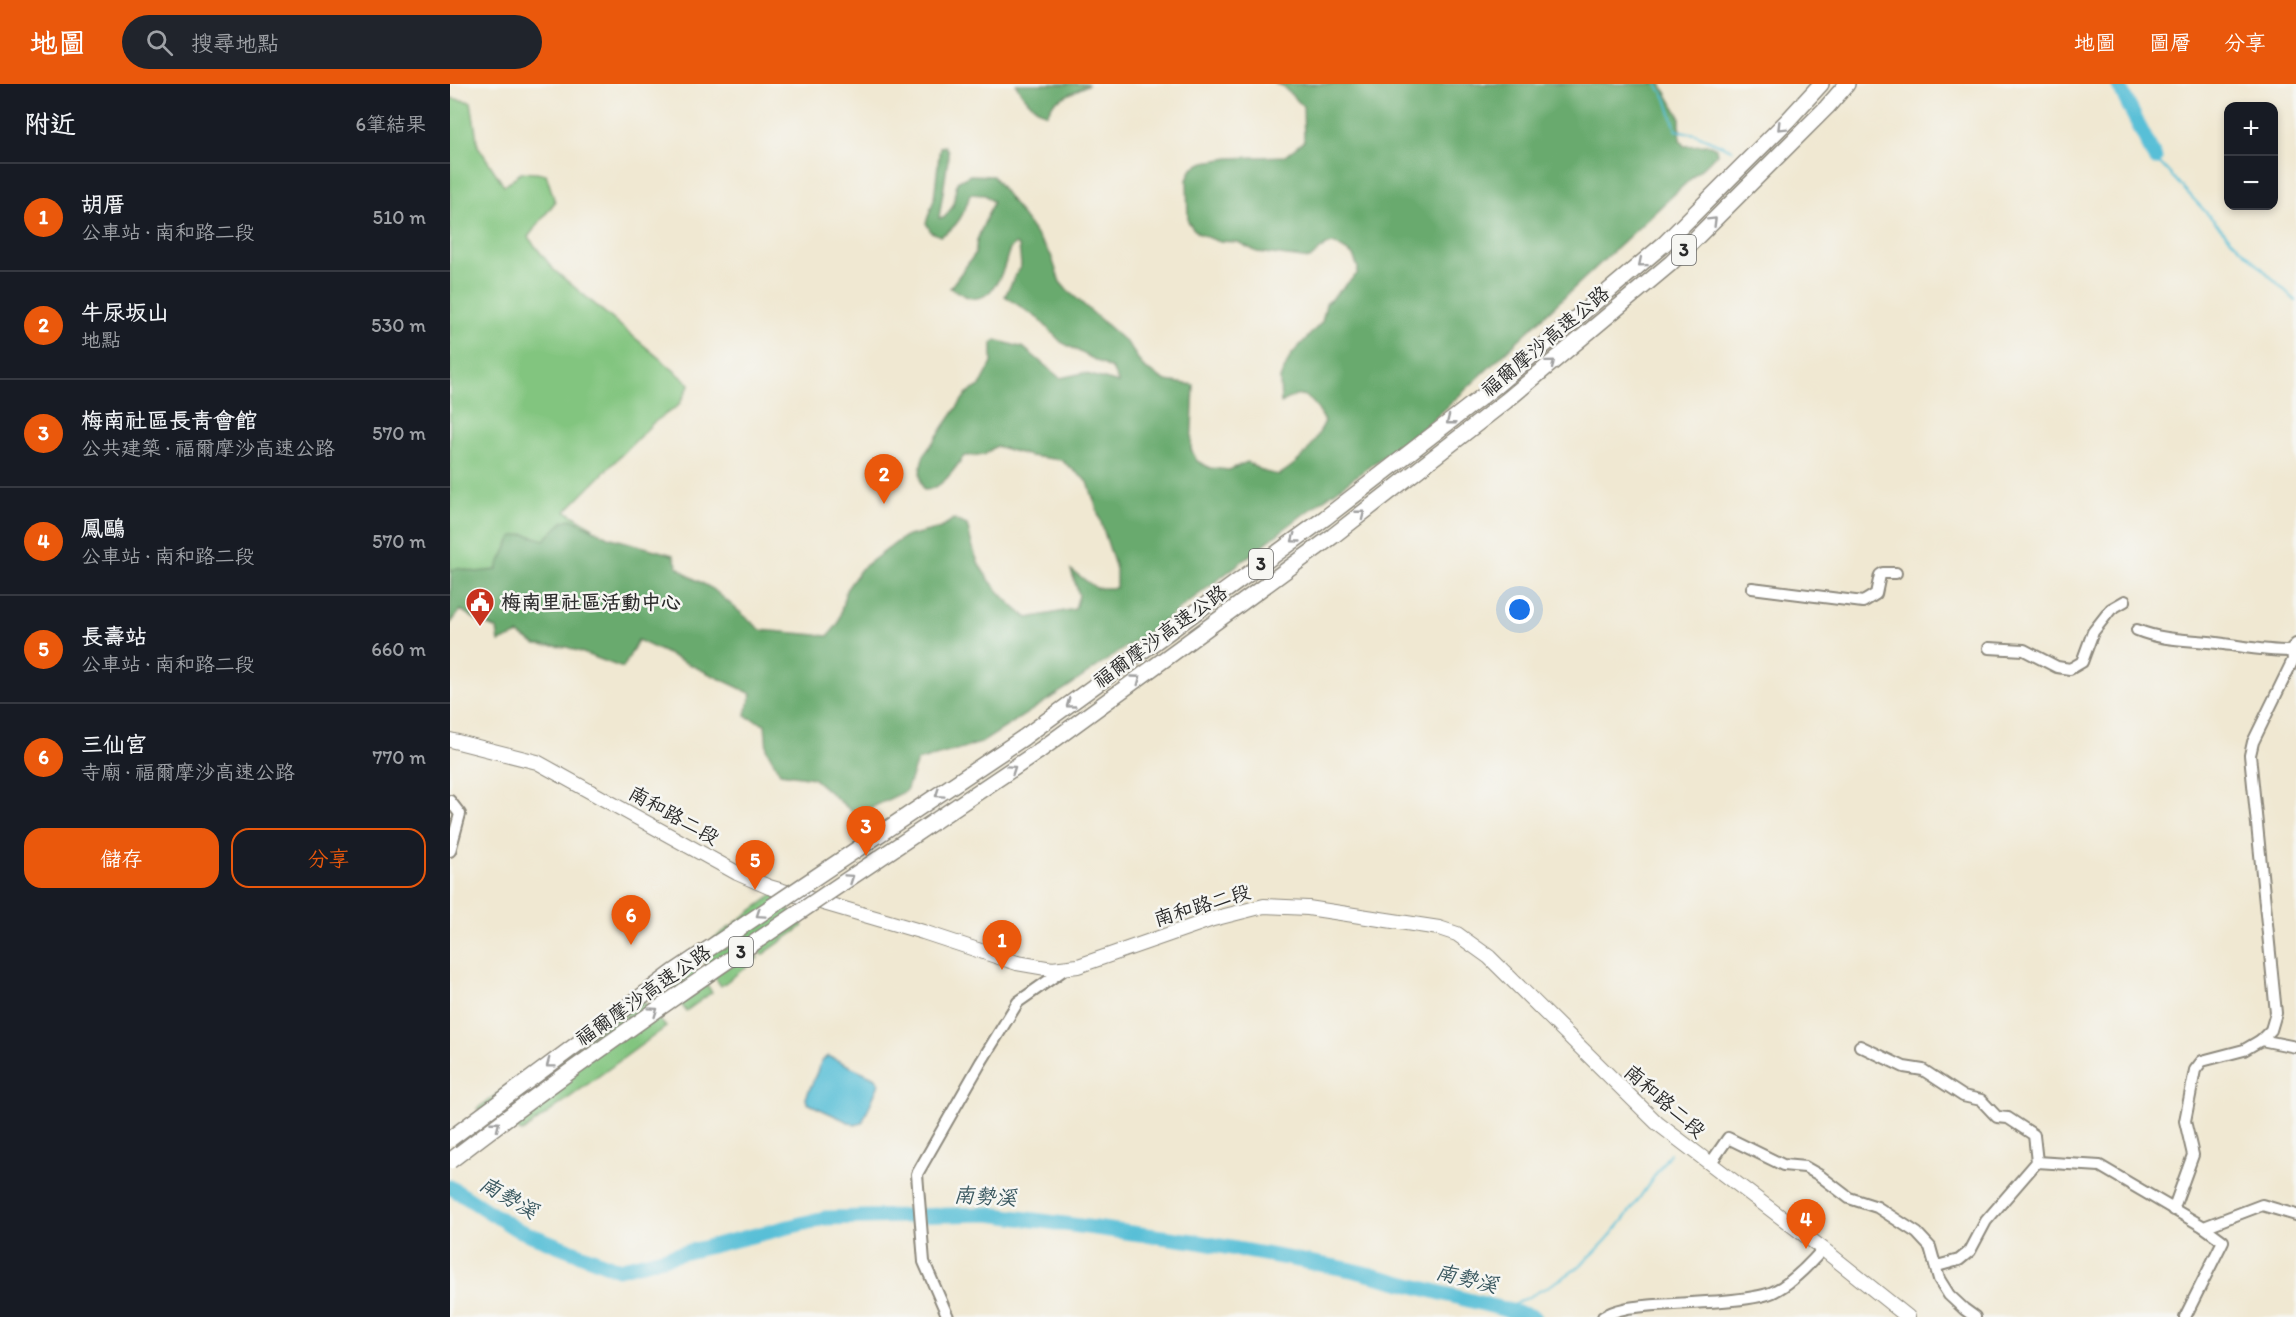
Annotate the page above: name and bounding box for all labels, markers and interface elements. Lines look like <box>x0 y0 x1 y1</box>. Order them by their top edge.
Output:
search box <box>122 15 542 69</box>
text: 地圖 <box>30 26 86 60</box>
icon: search <box>143 26 176 59</box>
text: 搜尋地點 <box>191 30 279 57</box>
text: 地圖 <box>2074 30 2116 55</box>
text: 圖層 <box>2149 30 2191 55</box>
text: 分享 <box>2224 30 2266 55</box>
map controls <box>2224 102 2278 210</box>
button: + <box>2224 102 2278 156</box>
text: 附近 <box>24 108 76 140</box>
text: 6筆結果 <box>355 112 426 136</box>
one-way arrow <box>1778 120 1789 131</box>
button: − <box>2224 156 2278 210</box>
text: 胡厝 <box>81 191 125 218</box>
text: 1 <box>39 205 48 229</box>
text: 510 m <box>373 205 426 229</box>
one-way arrow <box>1706 217 1717 228</box>
text: 公車站 · 南和路二段 <box>81 220 255 244</box>
road number: 3 <box>1672 235 1696 265</box>
one-way arrow <box>1638 256 1649 267</box>
street label: 福爾摩沙高速公路 <box>1476 280 1615 402</box>
text: 牛尿坂山 <box>81 299 169 326</box>
text: 2 <box>38 313 49 337</box>
text: 530 m <box>371 313 426 337</box>
text: 地點 <box>81 328 121 352</box>
one-way arrow <box>1544 360 1555 371</box>
text: 梅南社區長青會館 <box>81 407 257 434</box>
one-way arrow <box>1446 413 1457 424</box>
text: 3 <box>38 421 49 445</box>
text: 570 m <box>372 421 426 445</box>
text: 公共建築 · 福爾摩沙高速公路 <box>81 436 335 460</box>
pin: 2 <box>864 454 904 504</box>
one-way arrow <box>1354 510 1365 521</box>
text: 鳳鷗 <box>81 515 125 542</box>
text: 4 <box>37 529 50 553</box>
text: 570 m <box>372 529 426 553</box>
one-way arrow <box>1291 532 1302 543</box>
text: 公車站 · 南和路二段 <box>81 544 255 568</box>
road number: 3 <box>1249 549 1273 579</box>
street label: 福爾摩沙高速公路 <box>1088 579 1233 693</box>
public building icon: 梅南里社區活動中心 <box>464 586 496 628</box>
place label: 梅南里社區活動中心 <box>501 590 681 614</box>
your location <box>1505 595 1534 624</box>
text: 長壽站 <box>81 623 147 650</box>
text: 5 <box>38 637 49 661</box>
text: 660 m <box>371 637 426 661</box>
text: 公車站 · 南和路二段 <box>81 652 255 676</box>
one-way arrow <box>1130 676 1141 687</box>
one-way arrow <box>1065 696 1076 707</box>
text: 三仙宮 <box>81 731 147 758</box>
text: 6 <box>38 745 49 769</box>
text: 770 m <box>373 745 426 769</box>
text: 寺廟 · 福爾摩沙高速公路 <box>81 760 295 784</box>
one-way arrow <box>1005 765 1016 776</box>
street label: 南和路二段 <box>624 780 724 850</box>
one-way arrow <box>935 787 946 798</box>
pin: 3 <box>846 806 886 856</box>
button: 儲存 <box>24 828 219 888</box>
button: 分享 <box>231 828 426 888</box>
pin: 5 <box>736 840 774 890</box>
one-way arrow <box>844 874 855 885</box>
street label: 南和路二段 <box>1151 879 1253 931</box>
pin: 6 <box>612 896 651 945</box>
one-way arrow <box>755 907 766 918</box>
pin: 1 <box>982 920 1022 970</box>
road number: 3 <box>729 937 753 967</box>
street label: 福爾摩沙高速公路 <box>571 939 716 1051</box>
one-way arrow <box>648 1007 659 1018</box>
one-way arrow <box>545 1057 556 1068</box>
street label: 南和路二段 <box>1619 1059 1711 1143</box>
one-way arrow <box>490 1122 501 1133</box>
water label: 南勢溪 <box>475 1170 543 1224</box>
water label: 南勢溪 <box>953 1182 1018 1210</box>
pin: 4 <box>1786 1200 1826 1249</box>
water label: 南勢溪 <box>1433 1258 1502 1298</box>

